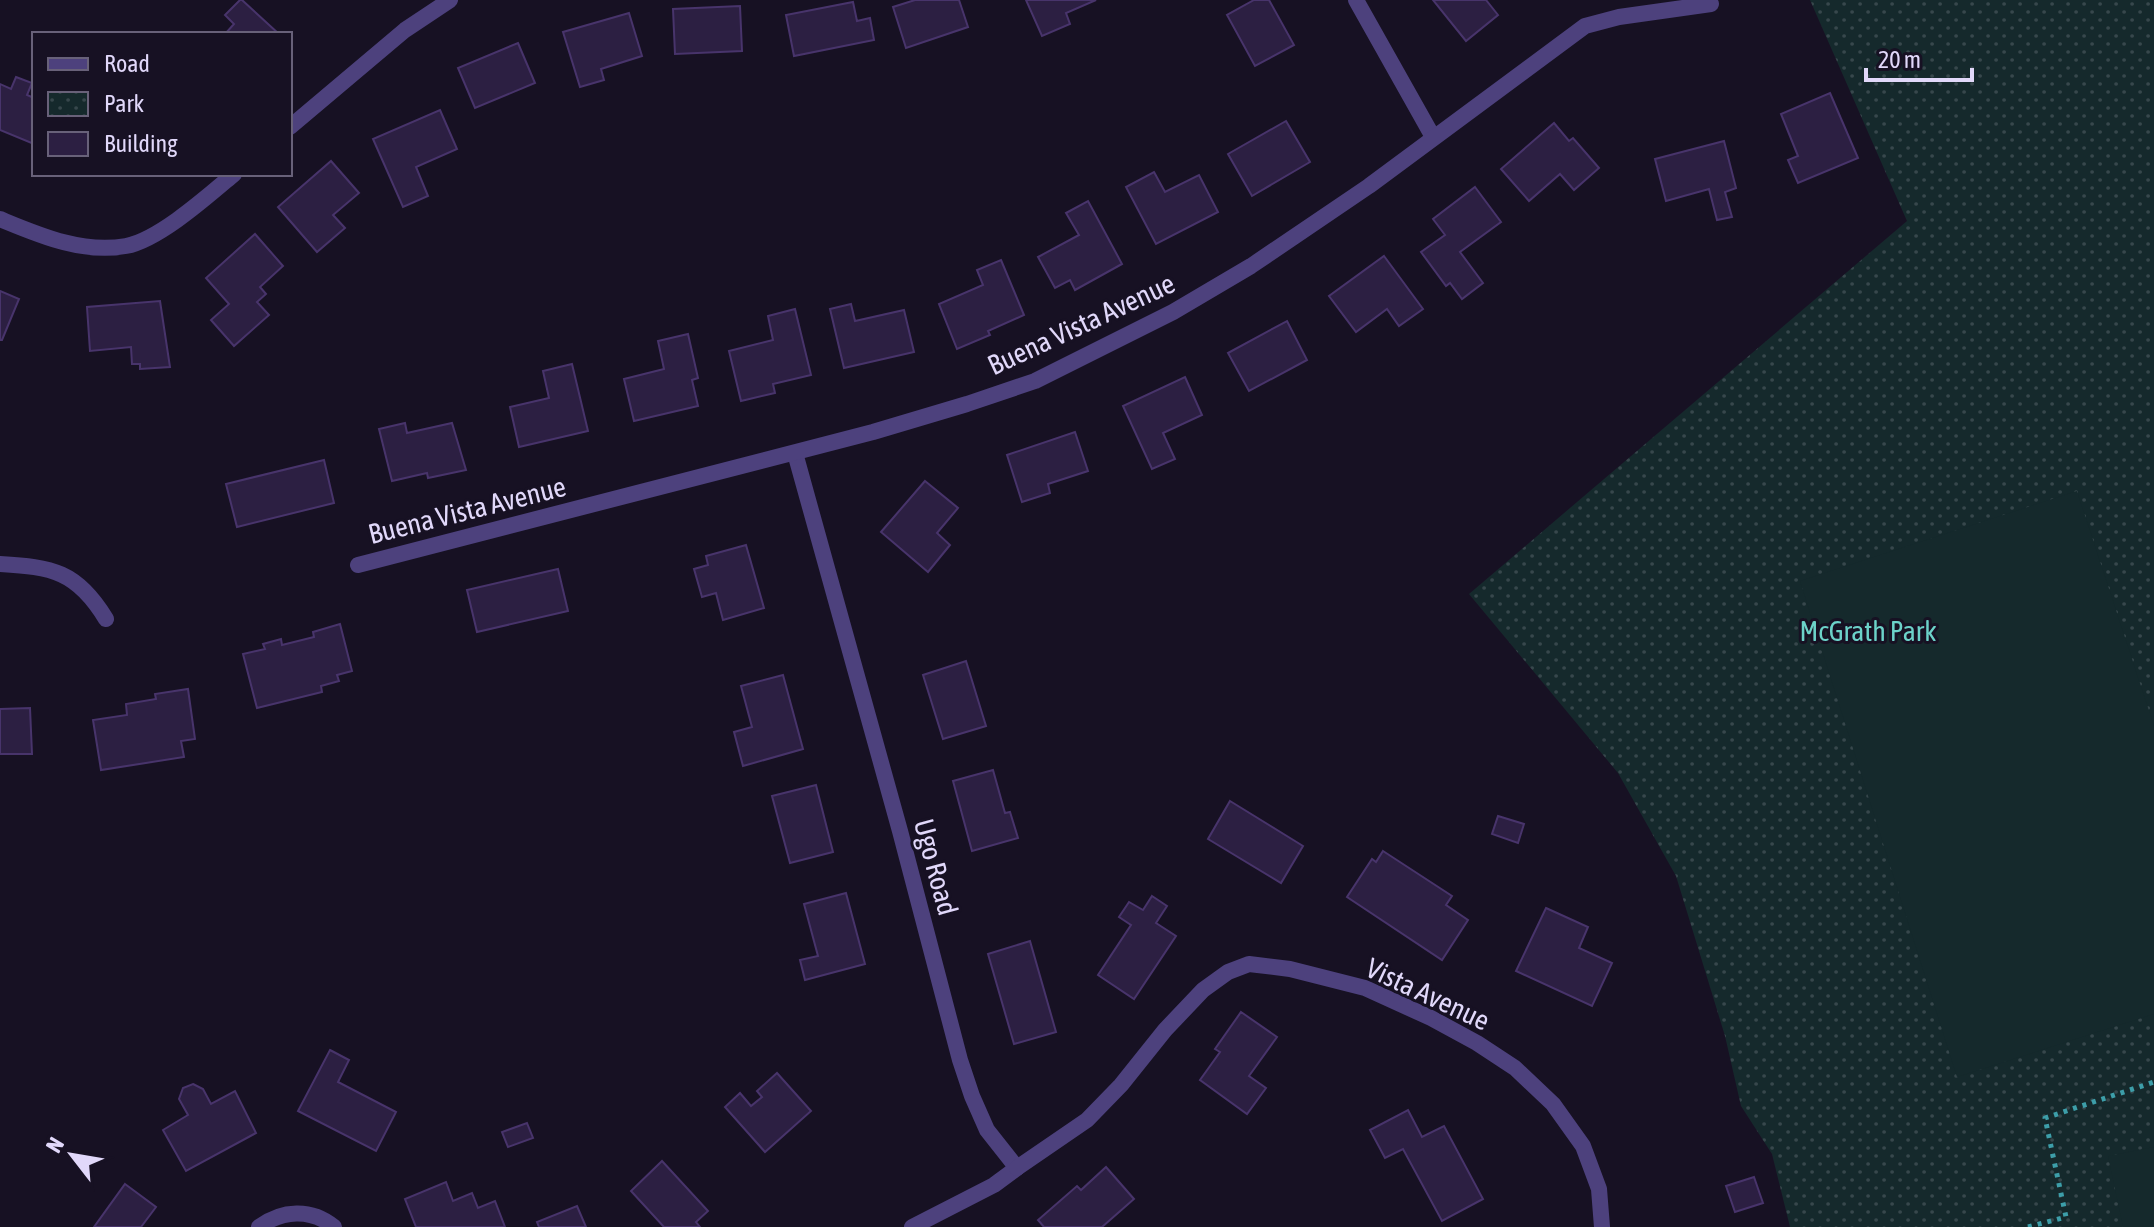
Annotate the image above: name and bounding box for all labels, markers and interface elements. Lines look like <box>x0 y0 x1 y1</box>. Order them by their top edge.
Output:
legend <box>32 32 292 176</box>
scale bar <box>1866 32 1972 82</box>
text: 20 m <box>1878 46 1921 73</box>
text: Road <box>104 50 150 77</box>
text: Park <box>104 90 145 117</box>
text: Building <box>104 130 178 157</box>
street label: Buena Vista Avenue <box>983 267 1179 381</box>
street label: Buena Vista Avenue <box>365 470 569 550</box>
park label: McGrath Park <box>1800 615 1936 647</box>
street label: Ugo Road <box>908 815 964 919</box>
street label: Vista Avenue <box>1361 952 1495 1036</box>
north arrow <box>32 1115 112 1195</box>
text: N <box>40 1132 69 1157</box>

